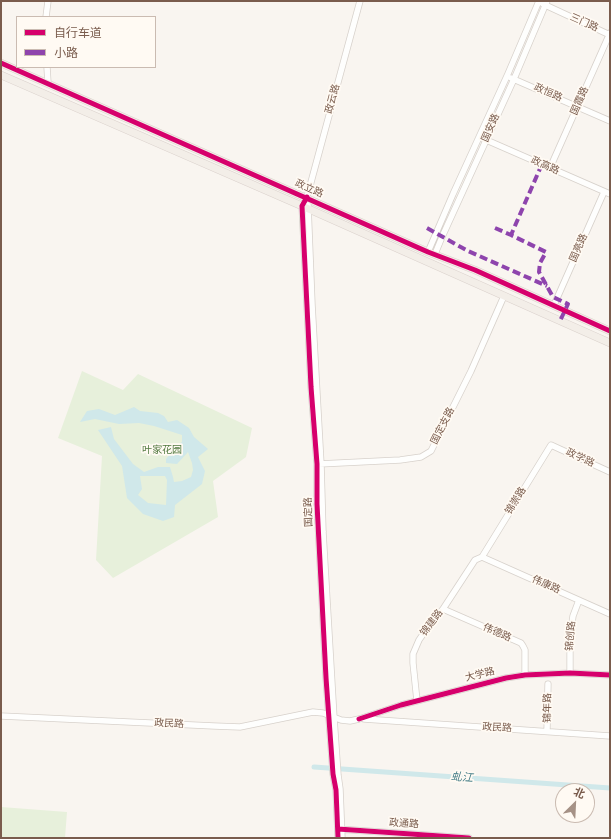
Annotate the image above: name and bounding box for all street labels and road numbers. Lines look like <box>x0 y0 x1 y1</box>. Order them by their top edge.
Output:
street label: 三门路 <box>568 11 600 35</box>
street label: 政恒路 <box>532 81 564 105</box>
street label: 政云路 <box>323 83 343 115</box>
street label: 国霞路 <box>568 85 592 117</box>
street label: 国安路 <box>479 112 503 144</box>
street label: 政高路 <box>529 154 561 178</box>
street label: 政立路 <box>293 177 325 201</box>
street label: 国亮路 <box>567 232 591 264</box>
street label: 国定支路 <box>429 405 457 447</box>
street label: 政学路 <box>564 446 596 470</box>
street label: 锦崇路 <box>503 485 529 517</box>
street label: 国定路 <box>302 497 316 527</box>
street label: 伟康路 <box>530 573 562 597</box>
street label: 锦建路 <box>418 607 446 639</box>
street label: 伟德路 <box>481 621 513 645</box>
street label: 锦创路 <box>564 621 578 651</box>
street label: 大学路 <box>464 666 496 684</box>
street label: 锦年路 <box>542 693 554 723</box>
street label: 政民路 <box>154 717 184 731</box>
street label: 政民路 <box>482 721 512 735</box>
street label: 政通路 <box>389 817 419 831</box>

